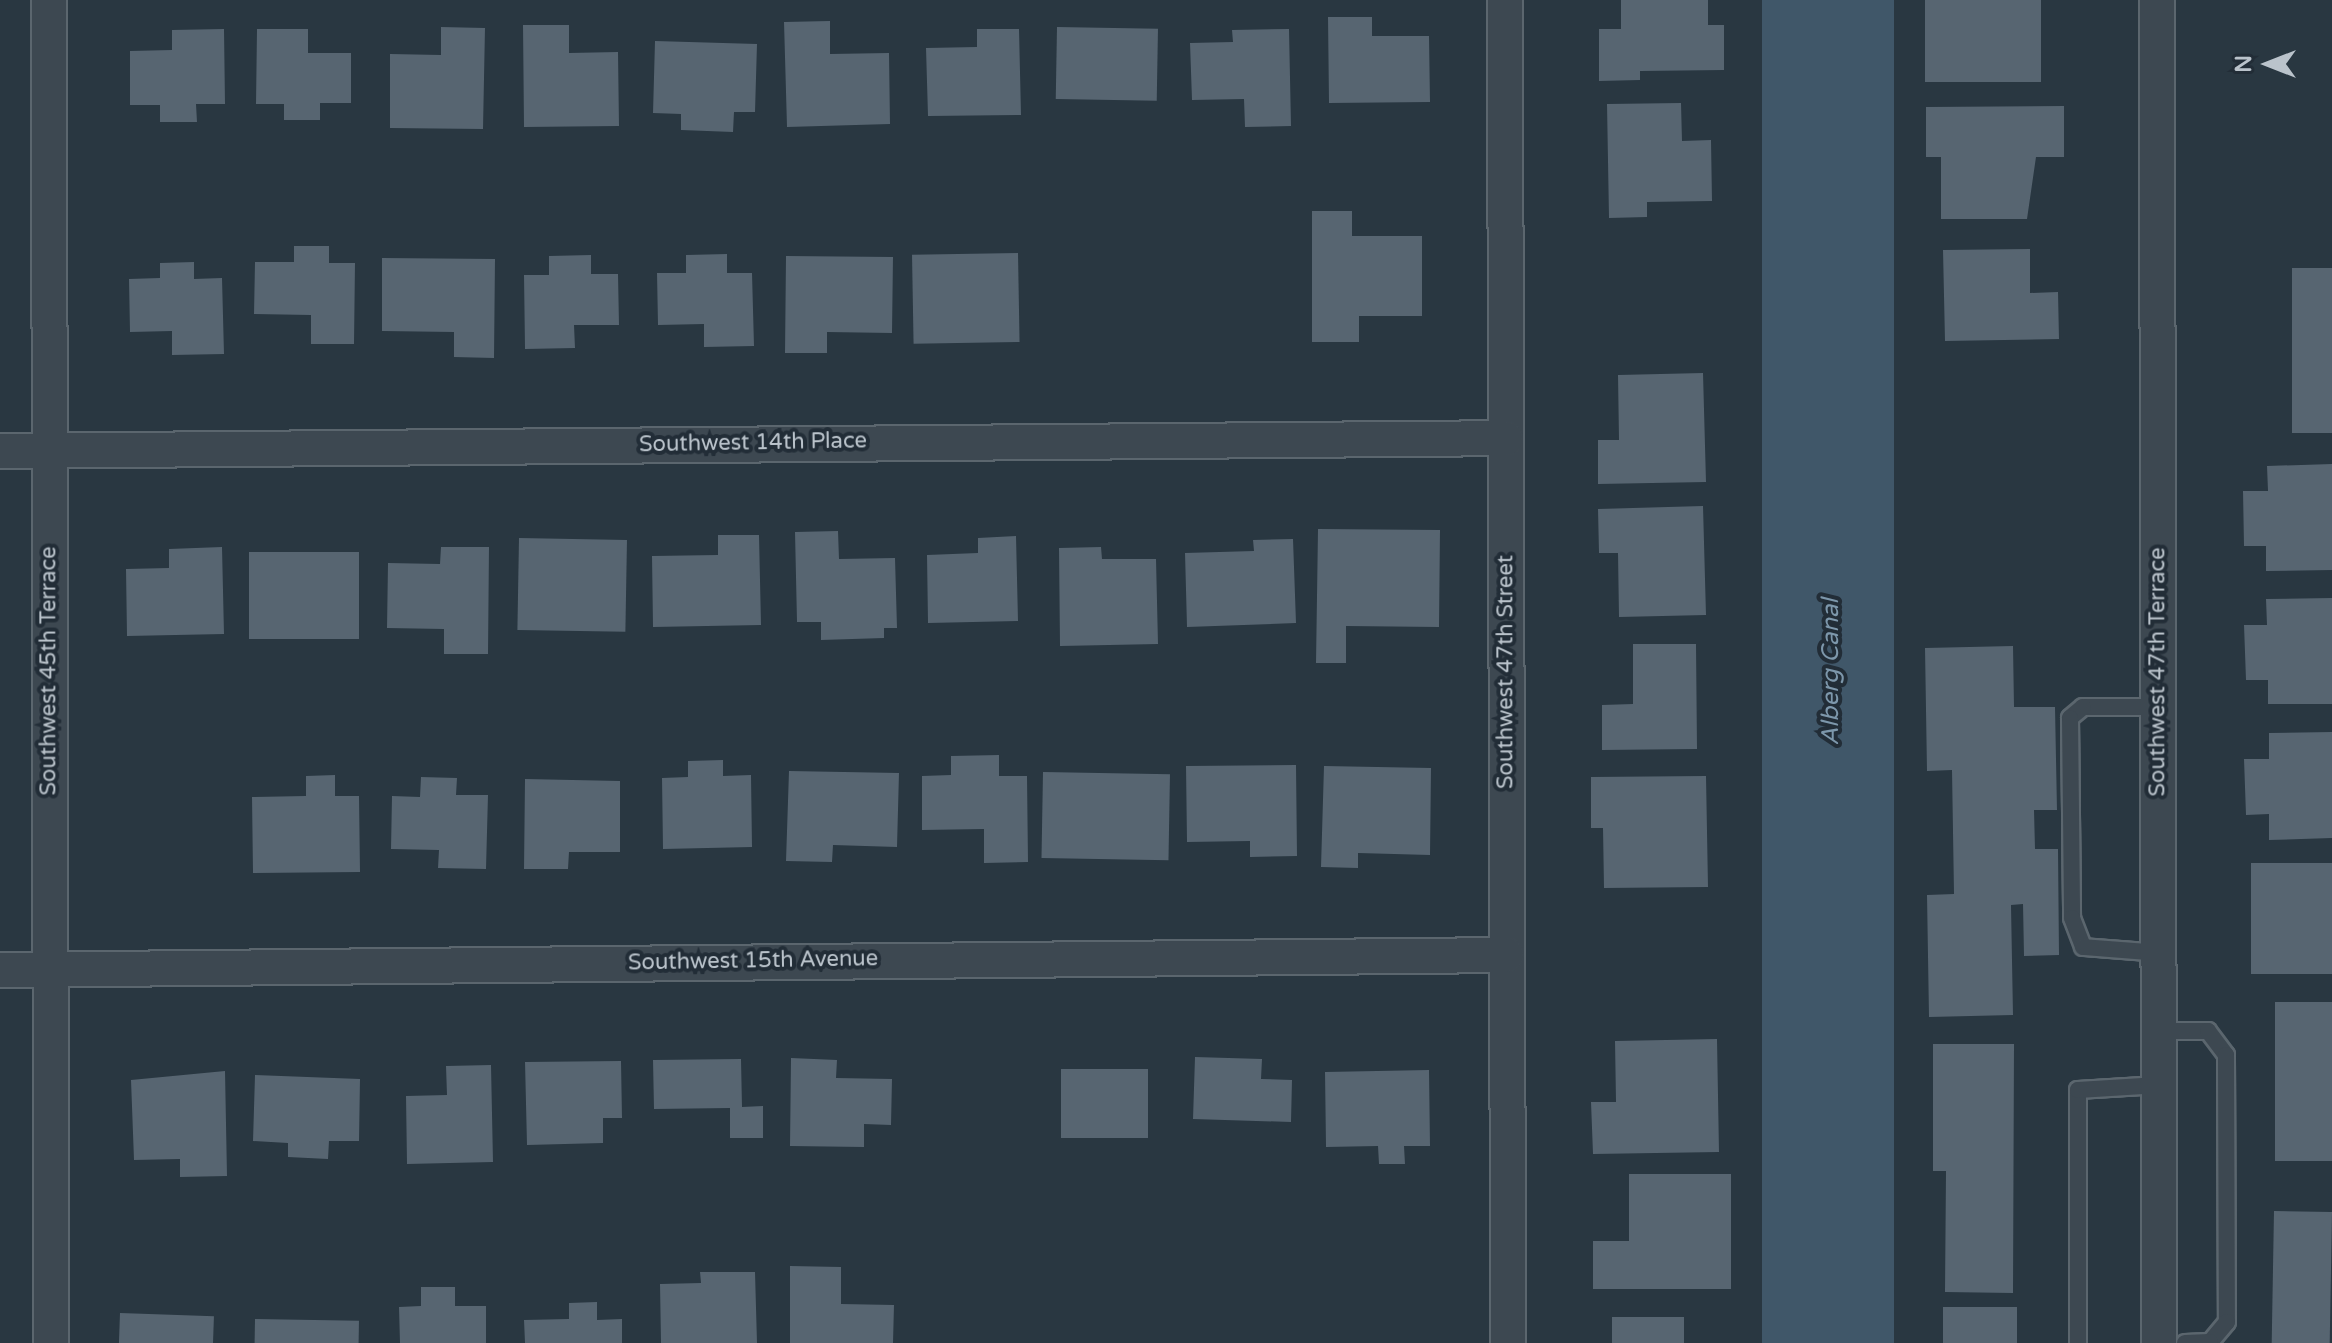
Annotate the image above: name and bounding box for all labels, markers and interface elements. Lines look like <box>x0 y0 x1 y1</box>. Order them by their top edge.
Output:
north arrow <box>2228 24 2308 104</box>
text: N <box>2231 55 2257 73</box>
street label: Southwest 14th Place <box>639 428 867 458</box>
street label: Southwest 45th Terrace <box>36 546 62 796</box>
street label: Southwest 47th Terrace <box>2145 547 2171 797</box>
street label: Southwest 47th Street <box>1493 555 1519 789</box>
water label: Alberg Canal <box>1817 599 1845 745</box>
street label: Southwest 15th Avenue <box>628 946 878 976</box>

